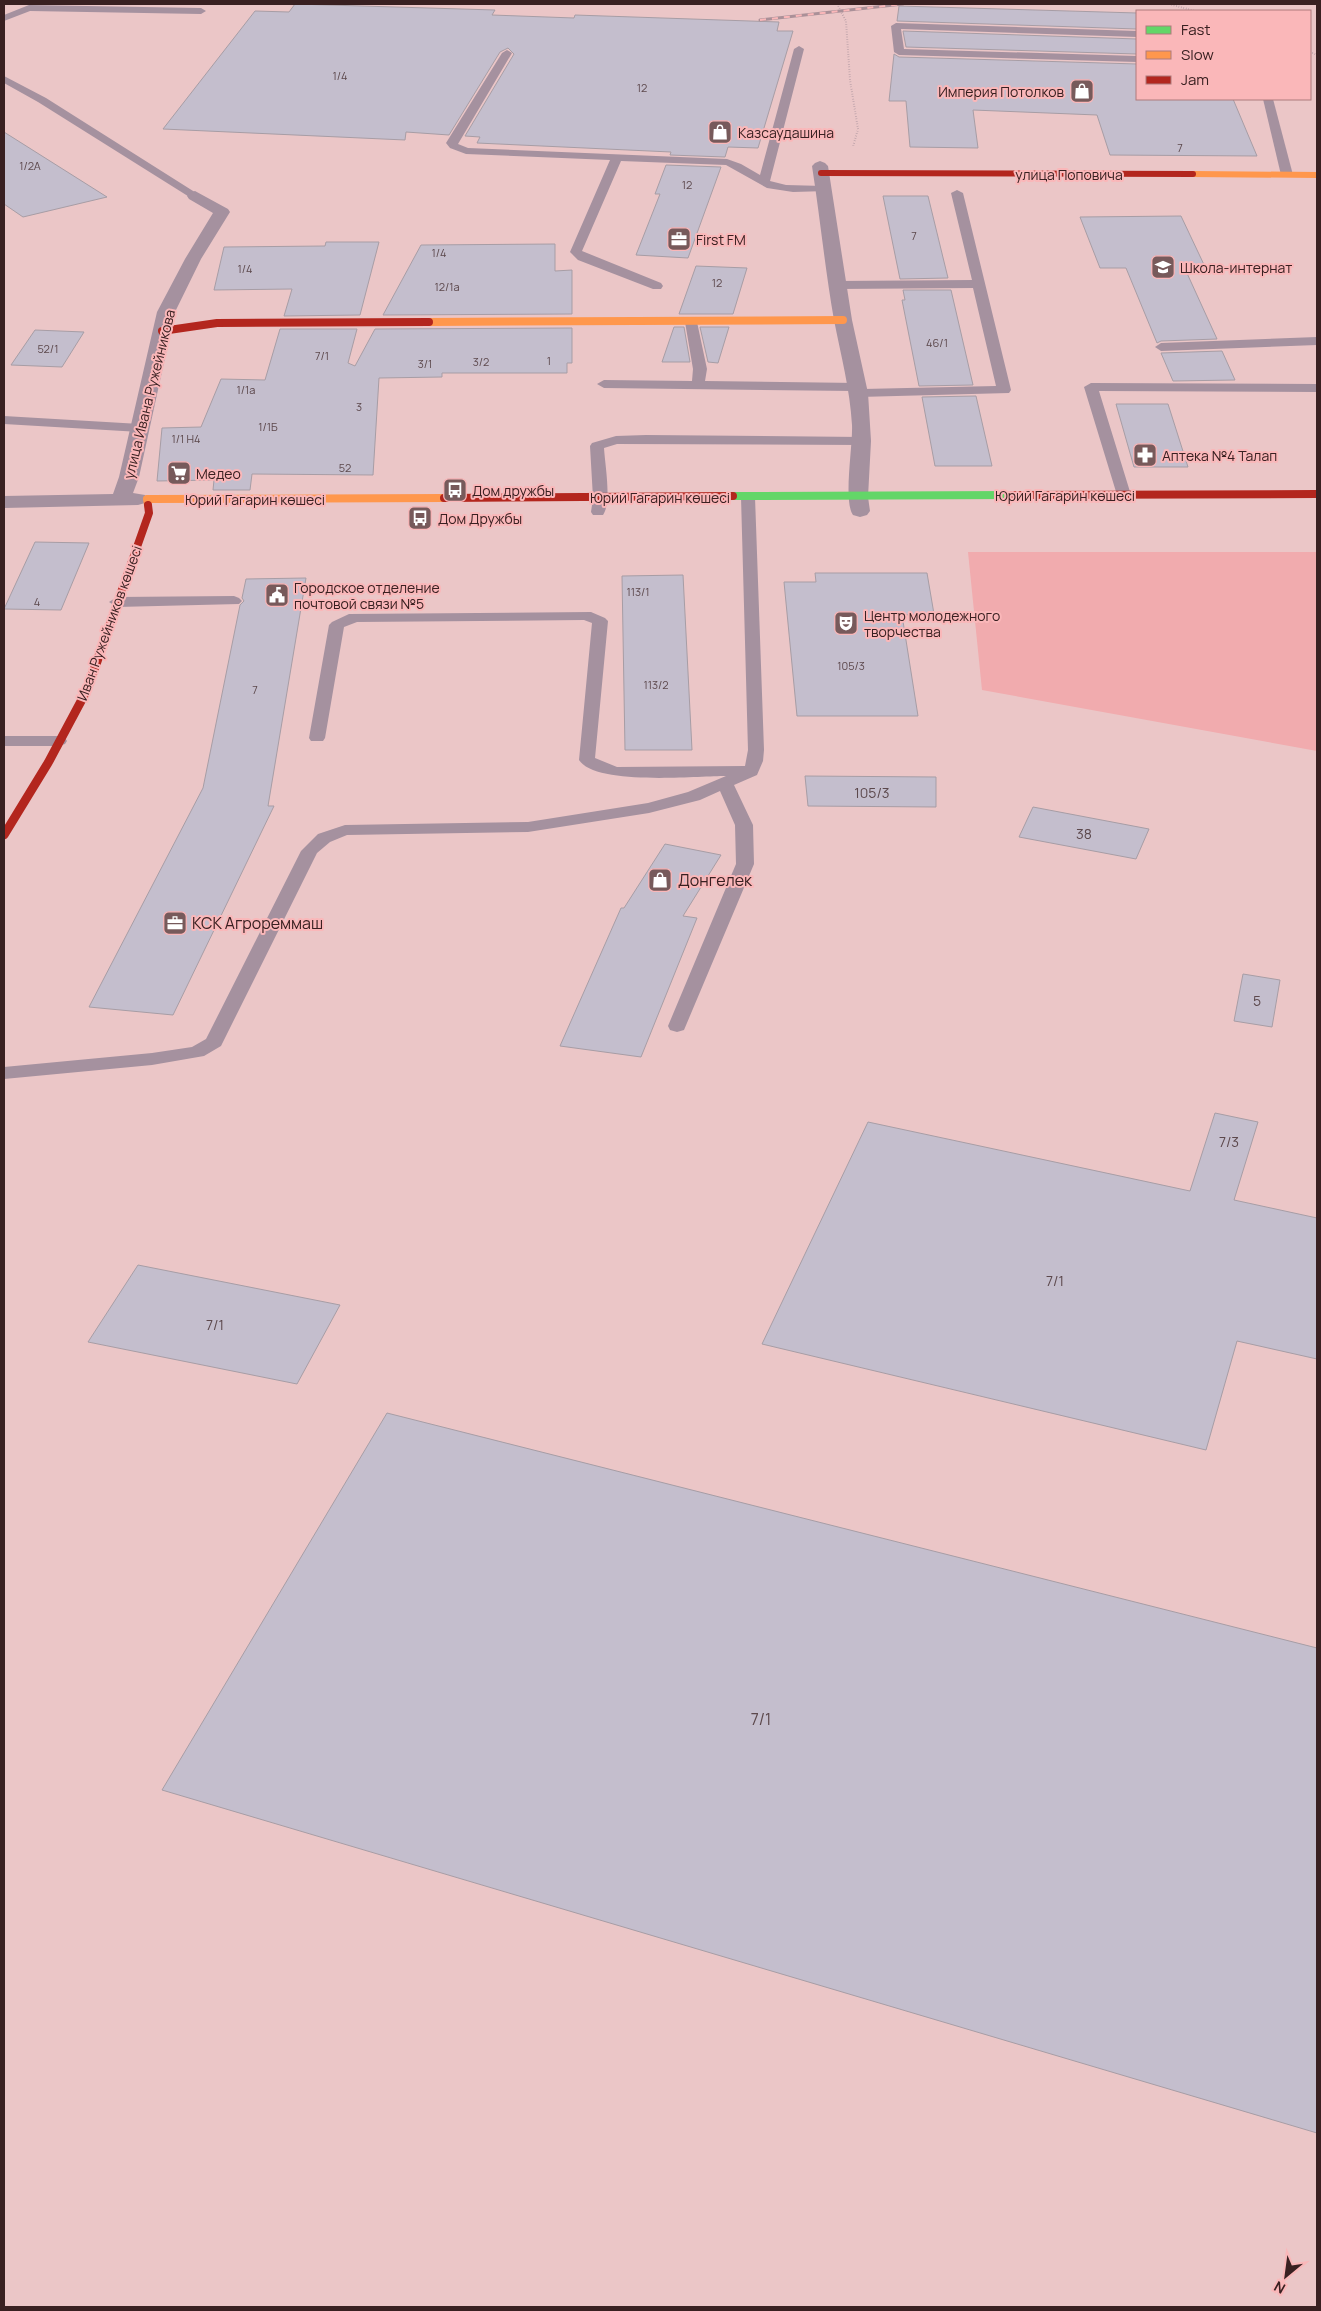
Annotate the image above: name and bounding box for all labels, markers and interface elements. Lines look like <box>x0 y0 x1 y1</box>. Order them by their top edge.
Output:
legend <box>1136 10 1311 100</box>
text: Fast <box>1181 19 1210 40</box>
text: Slow <box>1181 44 1214 65</box>
house number: 1/4 <box>332 68 348 83</box>
text: Jam <box>1181 69 1209 90</box>
shop icon: Империя Потолков <box>1069 78 1095 104</box>
house number: 12 <box>637 80 647 95</box>
place label: Империя Потолков <box>938 82 1064 101</box>
shop icon: Казсаудашина <box>707 119 733 145</box>
place label: Казсаудашина <box>738 123 834 142</box>
house number: 7 <box>1177 140 1183 155</box>
house number: 1/2А <box>19 158 41 173</box>
street label: улица Поповича <box>1015 165 1123 184</box>
house number: 12 <box>682 177 692 192</box>
office icon: First FM <box>666 226 692 252</box>
house number: 7 <box>911 228 917 243</box>
place label: First FM <box>696 230 746 249</box>
house number: 1/4 <box>431 245 447 260</box>
school or university icon: Школа-интернат <box>1150 254 1176 280</box>
place label: Школа-интернат <box>1180 258 1292 277</box>
house number: 1/4 <box>237 261 253 276</box>
house number: 12 <box>712 275 722 290</box>
house number: 12/1а <box>434 279 460 294</box>
street label: улица Ивана Ружейникова <box>119 307 179 481</box>
house number: 46/1 <box>926 335 948 350</box>
house number: 52/1 <box>38 341 58 356</box>
house number: 7/1 <box>315 348 329 363</box>
house number: 1 <box>547 353 551 368</box>
house number: 3/2 <box>473 354 489 369</box>
house number: 3/1 <box>418 356 432 371</box>
house number: 1/1а <box>237 382 255 397</box>
house number: 3 <box>356 399 362 414</box>
house number: 1/1Б <box>258 419 278 434</box>
house number: 1/1 Н4 <box>171 431 201 446</box>
pharmacy icon: Аптека №4 Талап <box>1132 442 1158 468</box>
place label: Аптека №4 Талап <box>1162 446 1277 465</box>
supermarket icon: Медео <box>166 460 192 486</box>
house number: 52 <box>339 460 351 475</box>
place label: Медео <box>196 464 241 483</box>
bus stop icon: Дом дружбы <box>442 477 468 503</box>
place label: Дом дружбы <box>472 481 554 500</box>
street label: Юрий Гагарин көшесі <box>995 486 1135 505</box>
street label: Юрий Гагарин көшесі <box>590 488 730 507</box>
street label: Юрий Гагарин көшесі <box>185 490 325 509</box>
bus stop icon: Дом Дружбы <box>407 505 433 531</box>
place label: Дом Дружбы <box>438 509 522 528</box>
street label: Иван Ружейников көшесі <box>72 543 146 703</box>
place label: Городское отделение почтовой связи №5 <box>294 578 440 613</box>
public building icon: Городское отделение почтовой связи №5 <box>264 582 290 608</box>
house number: 113/1 <box>626 584 650 599</box>
house number: 4 <box>34 594 40 609</box>
place label: Центр молодежного творчества <box>864 606 1000 641</box>
theatre icon: Центр молодежного творчества <box>833 610 859 636</box>
house number: 105/3 <box>837 658 865 673</box>
house number: 113/2 <box>643 677 669 692</box>
house number: 7 <box>252 682 258 697</box>
house number: 105/3 <box>854 783 890 802</box>
house number: 38 <box>1076 824 1092 843</box>
shop icon: Донгелек <box>647 867 673 893</box>
place label: Донгелек <box>678 869 753 891</box>
office icon: КСК Агрореммаш <box>162 910 188 936</box>
place label: КСК Агрореммаш <box>192 912 323 934</box>
house number: 5 <box>1253 991 1261 1010</box>
house number: 7/3 <box>1219 1132 1239 1151</box>
house number: 7/1 <box>1046 1271 1064 1290</box>
house number: 7/1 <box>206 1315 224 1334</box>
house number: 7/1 <box>751 1708 771 1730</box>
north arrow <box>1261 2251 1311 2301</box>
text: N <box>1270 2277 1288 2299</box>

